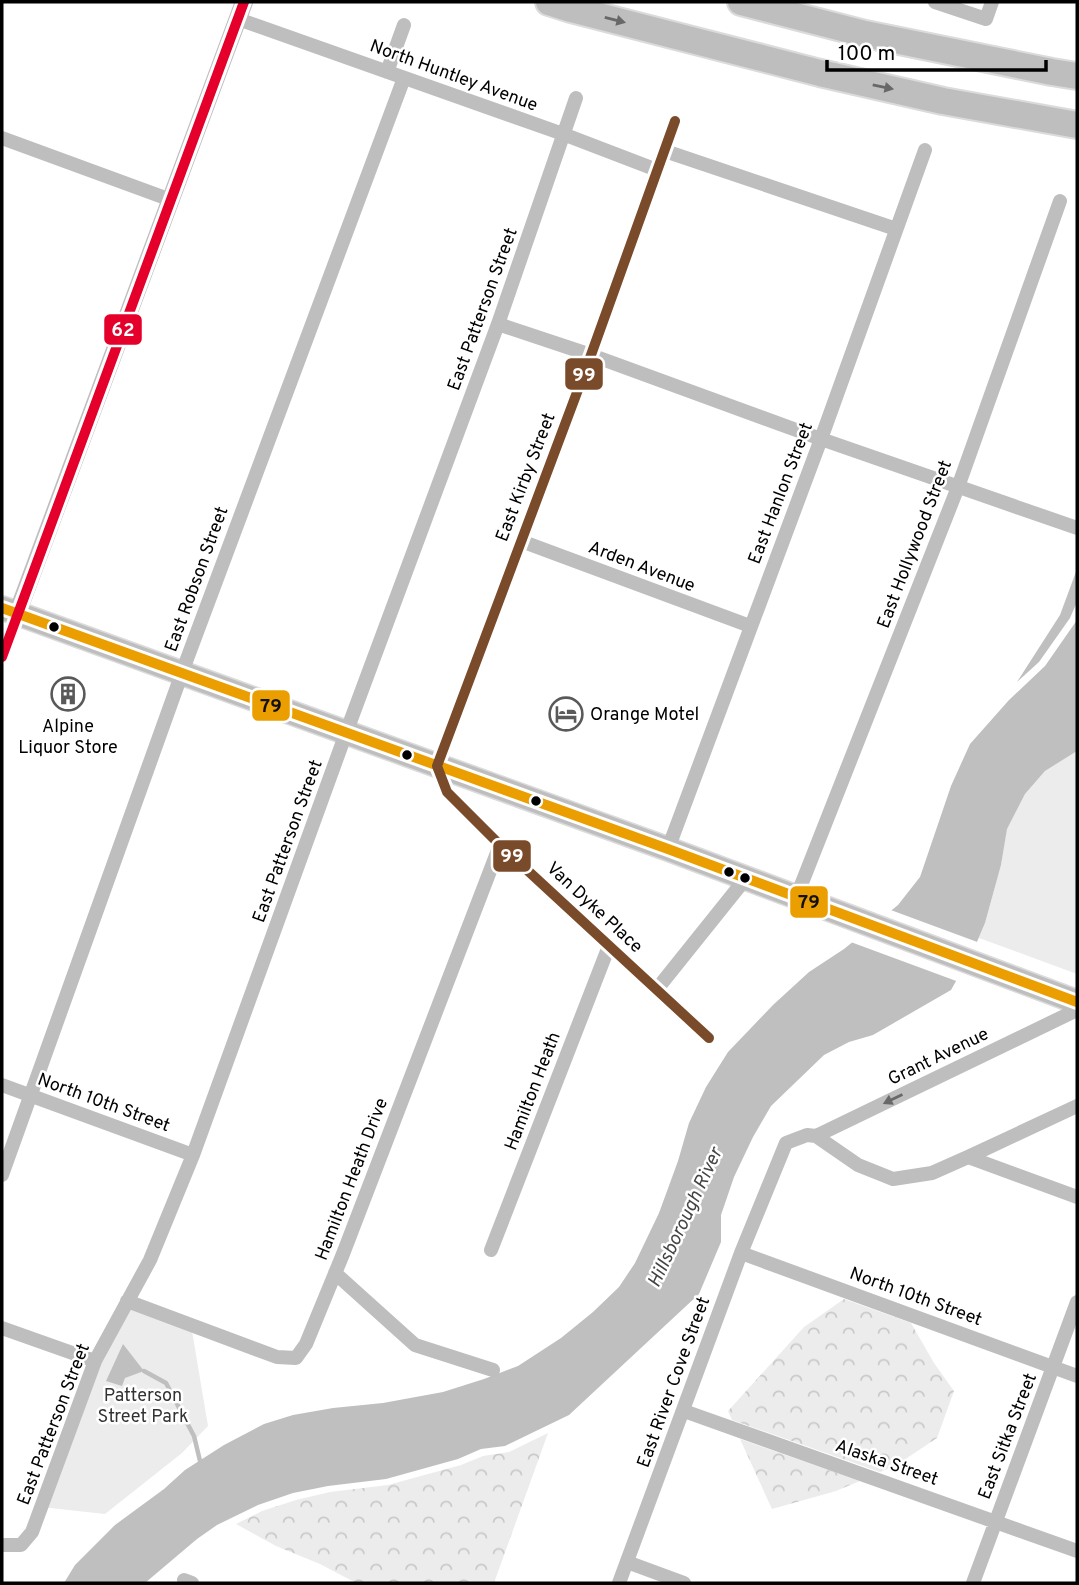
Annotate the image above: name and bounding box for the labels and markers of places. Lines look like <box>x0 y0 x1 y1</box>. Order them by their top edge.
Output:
unlabelled marker <box>47 620 61 634</box>
building icon: Alpine Liquor Store <box>49 675 87 713</box>
hotel icon: Orange Motel <box>547 695 585 733</box>
place label: Orange Motel <box>590 704 699 727</box>
place label: Alpine Liquor Store <box>18 716 118 760</box>
unlabelled marker <box>400 748 414 762</box>
unlabelled marker <box>529 794 543 808</box>
unlabelled marker <box>722 865 736 879</box>
unlabelled marker <box>738 871 752 885</box>

